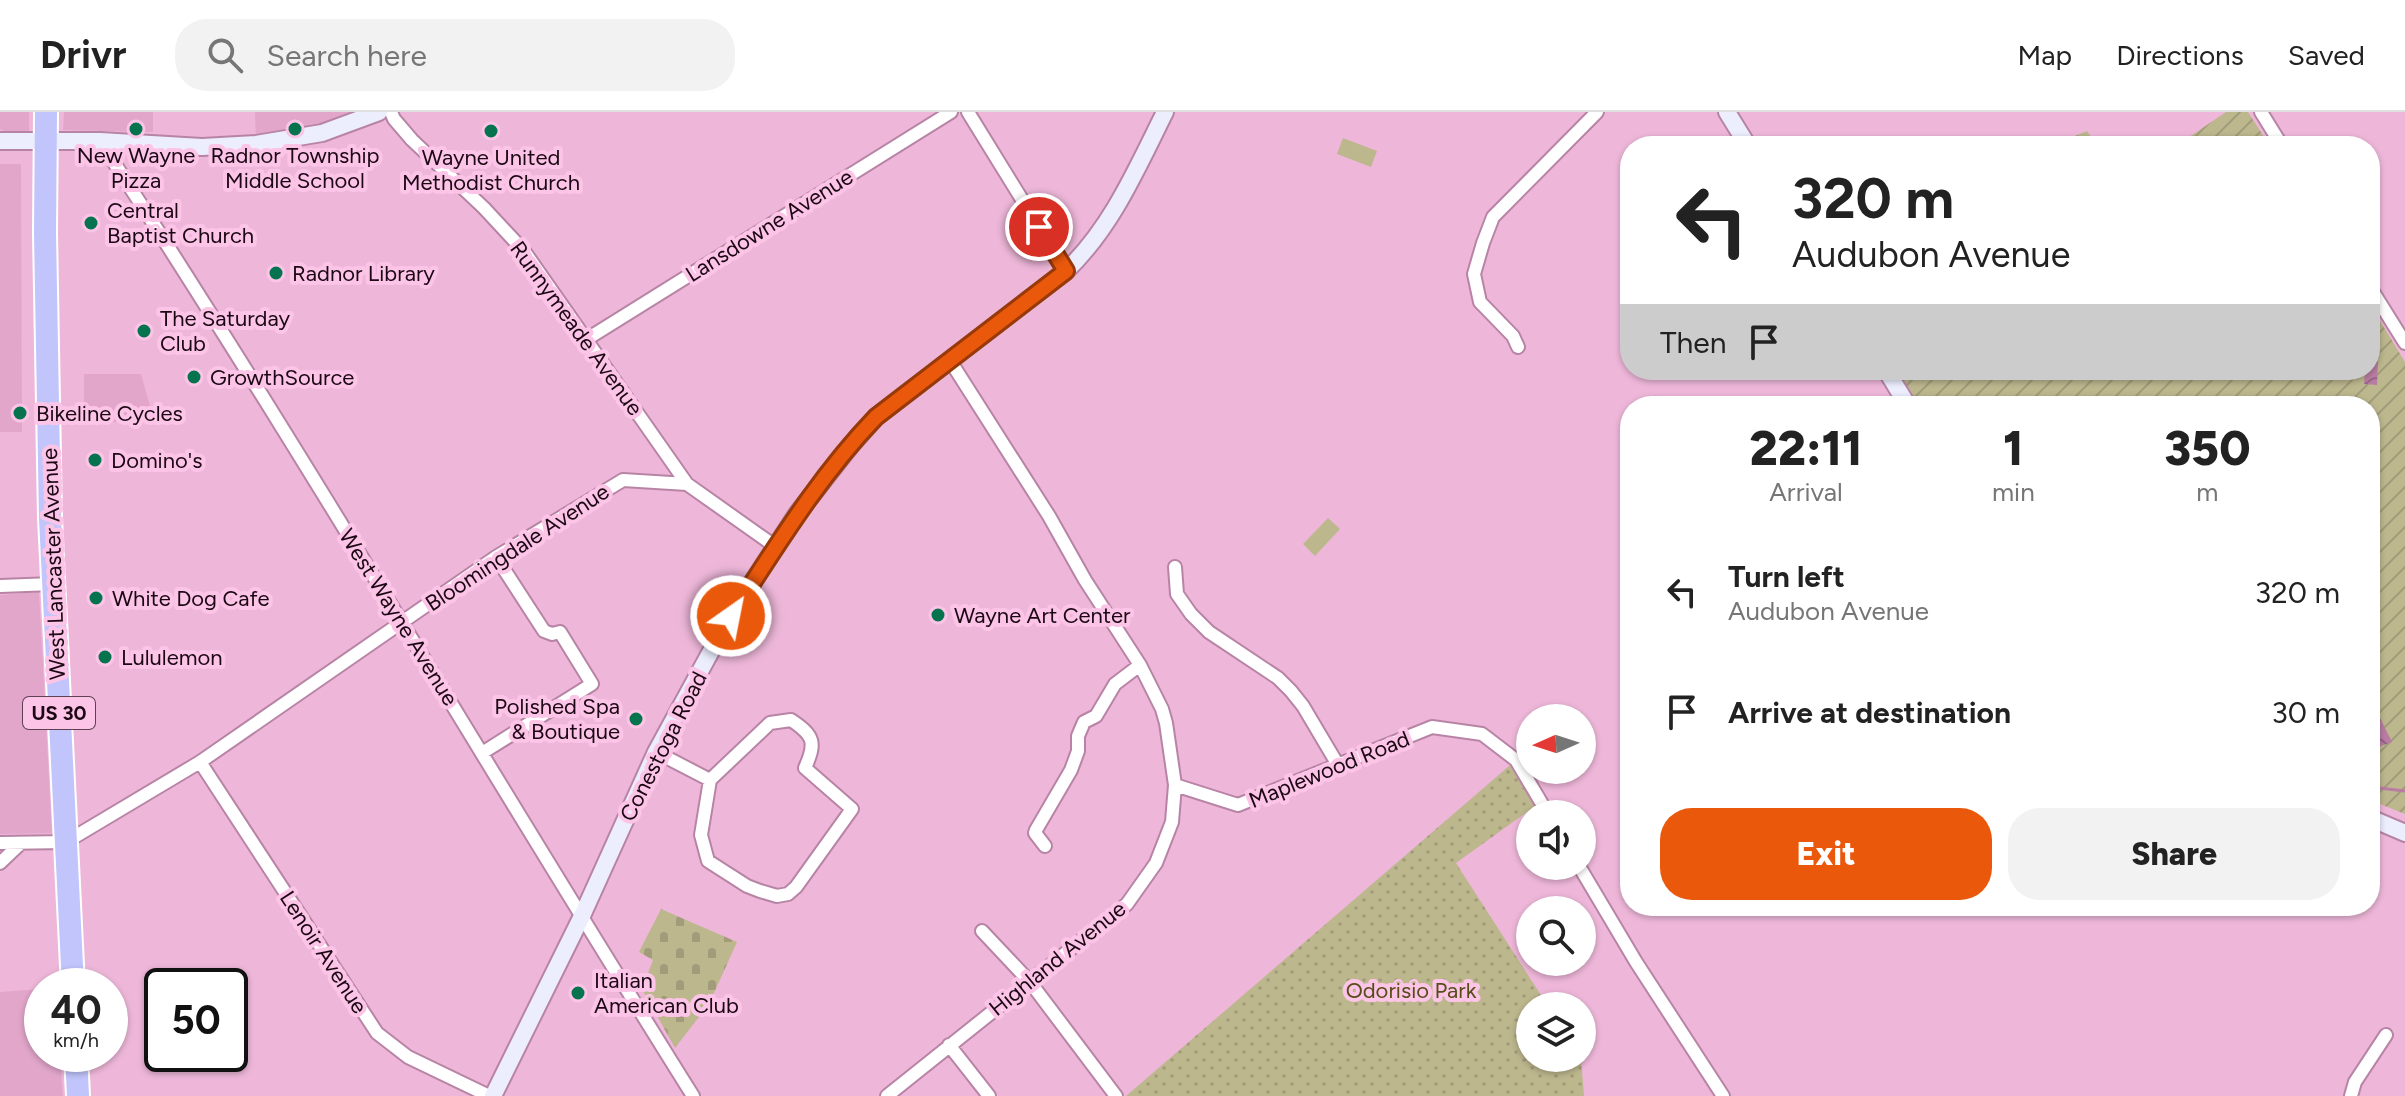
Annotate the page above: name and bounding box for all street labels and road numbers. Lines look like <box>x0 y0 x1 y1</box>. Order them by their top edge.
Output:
street label: Lansdowne Avenue <box>681 163 858 288</box>
street label: Runnymeade Avenue <box>504 236 649 421</box>
street label: West Lancaster Avenue <box>36 448 71 680</box>
street label: Bloomingdale Avenue <box>420 478 614 617</box>
street label: West Wayne Avenue <box>333 524 464 711</box>
street label: Conestoga Road <box>614 667 713 826</box>
road number: US 30 <box>23 697 95 729</box>
street label: Maplewood Road <box>1245 725 1413 814</box>
street label: Lenoir Avenue <box>274 886 373 1019</box>
street label: Highland Avenue <box>984 895 1131 1022</box>

